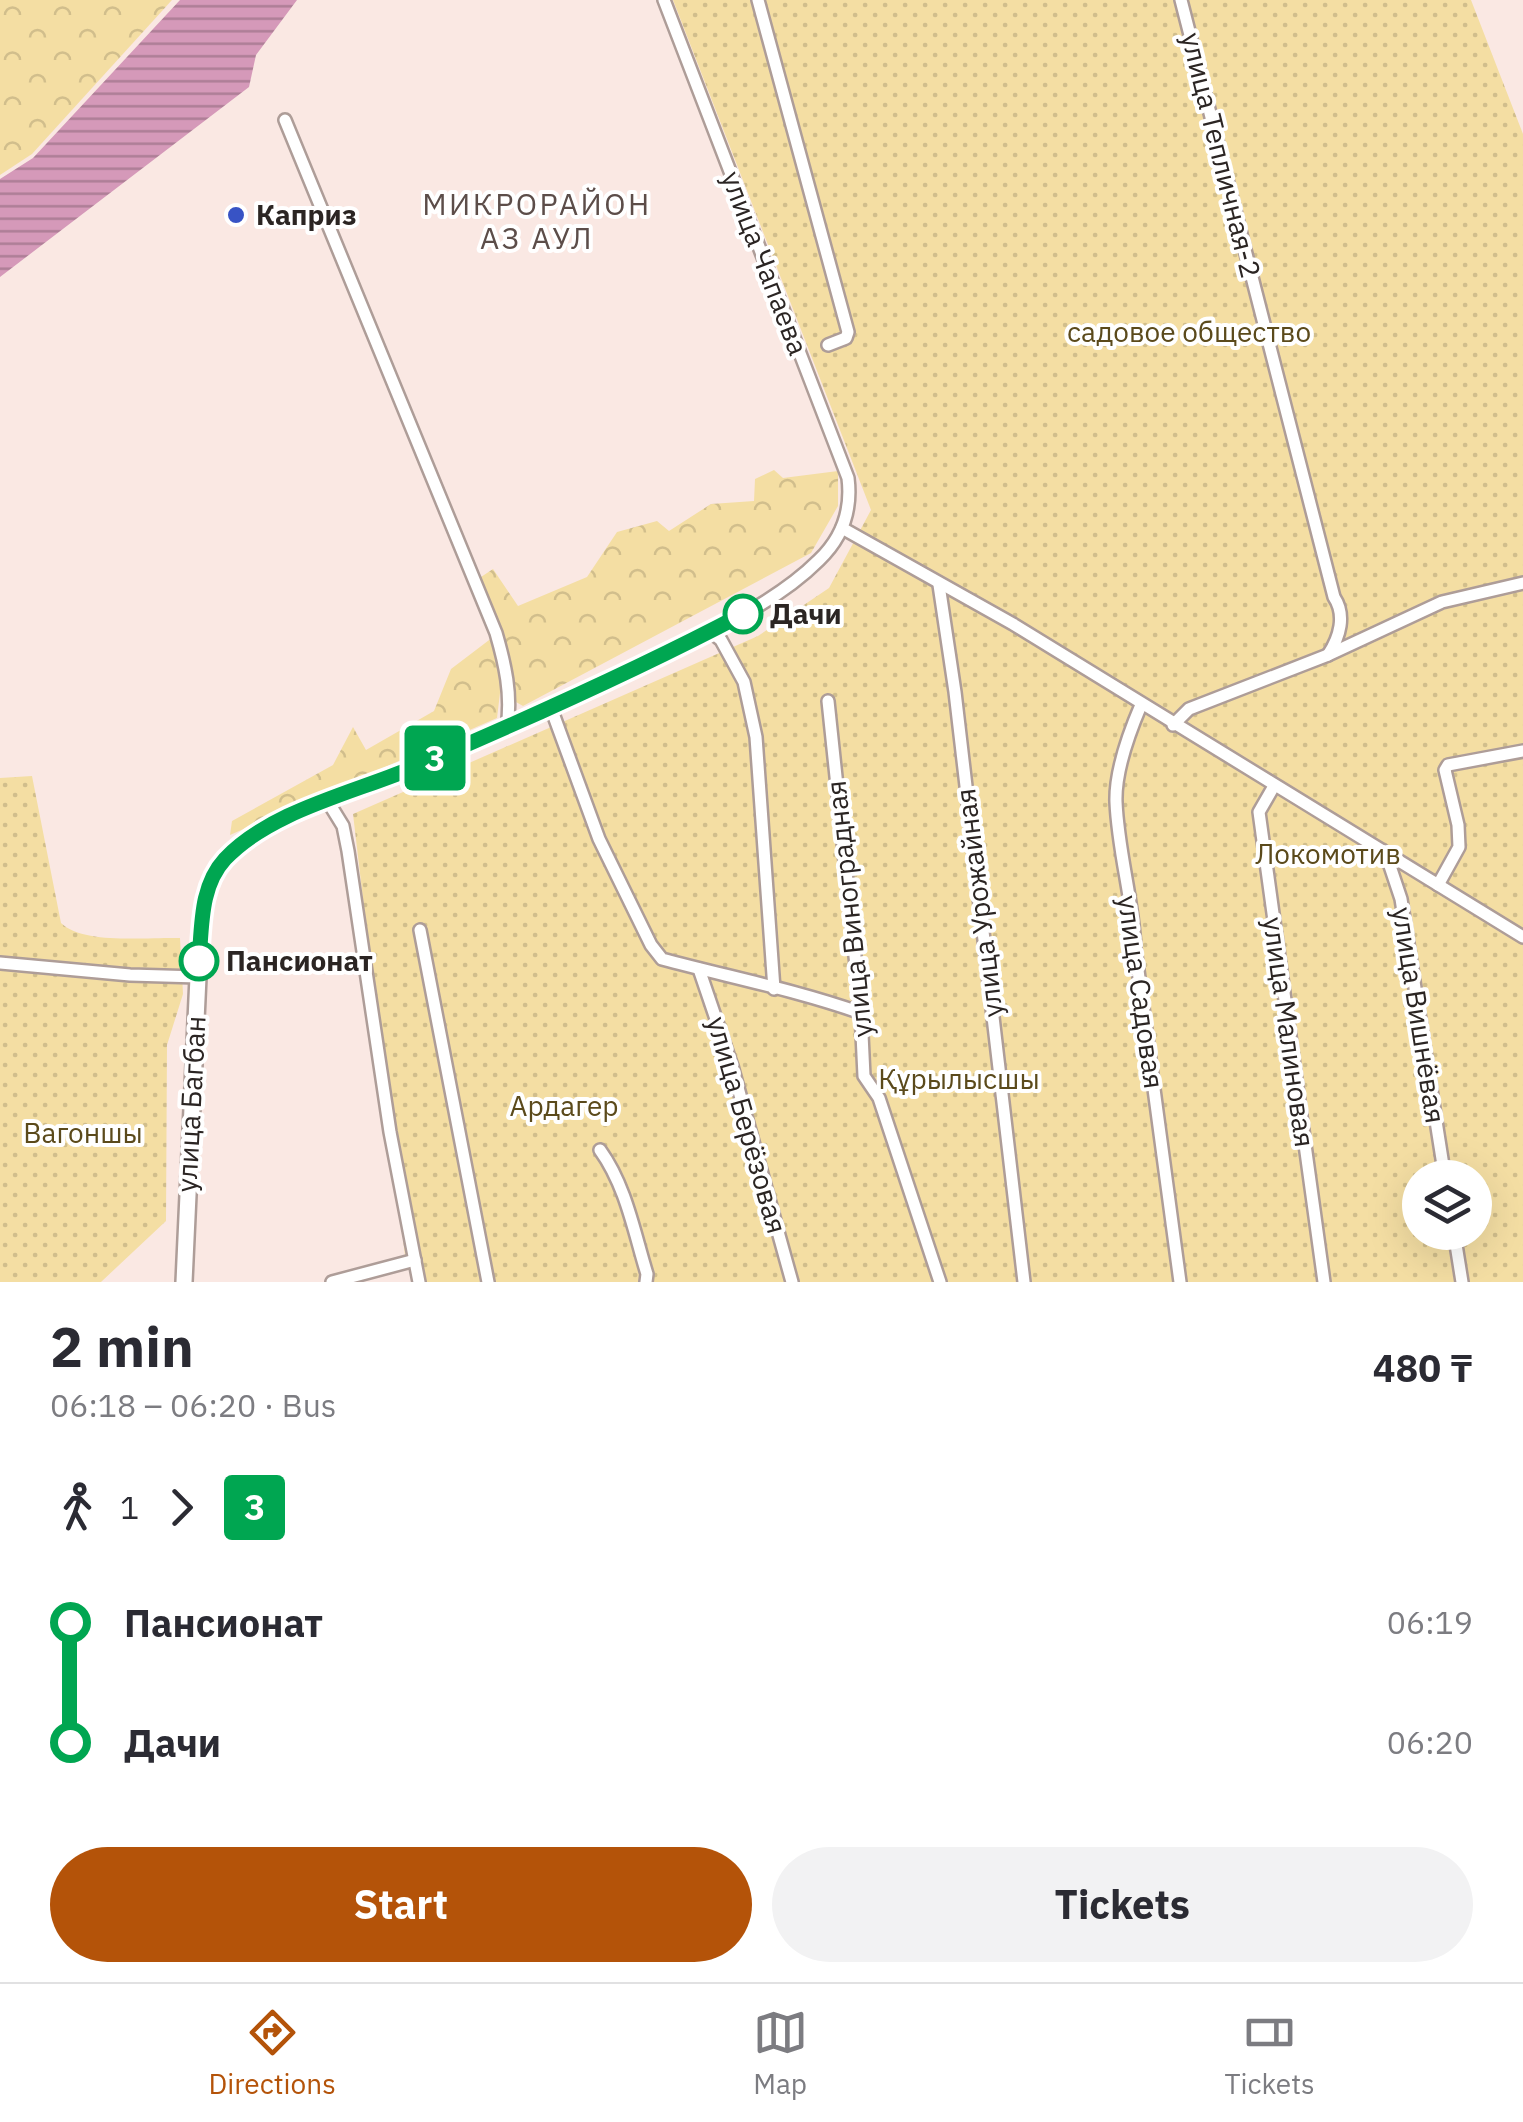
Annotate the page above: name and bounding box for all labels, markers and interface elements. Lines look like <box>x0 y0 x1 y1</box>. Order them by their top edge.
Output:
street label: улица Тепличная-2 <box>1173 28 1270 281</box>
street label: улица Чапаева <box>713 166 818 360</box>
district label: МИКРОРАЙОН АЗ АУЛ <box>422 184 652 257</box>
place label: Каприз <box>256 196 357 233</box>
marker: Каприз <box>225 204 247 226</box>
park label: садовое общество <box>1067 313 1311 350</box>
marker: Дачи <box>724 595 762 633</box>
place label: Дачи <box>770 595 842 632</box>
line badge: 3 <box>402 726 468 790</box>
text: 3 <box>424 735 446 781</box>
street label: улица Виноградная <box>817 779 880 1039</box>
street label: улица Урожайная <box>946 786 1011 1020</box>
park label: Локомотив <box>1255 835 1401 872</box>
street label: улица Садовая <box>1110 893 1173 1091</box>
street label: улица Вишнёвая <box>1384 904 1455 1126</box>
street label: улица Малиновая <box>1255 914 1324 1149</box>
marker: Пансионат <box>180 942 218 980</box>
place label: Пансионат <box>226 942 373 979</box>
street label: улица Берёзовая <box>699 1012 796 1238</box>
street label: улица Багбан <box>167 1015 214 1193</box>
park label: Құрылысшы <box>878 1060 1040 1097</box>
park label: Ардагер <box>509 1087 619 1124</box>
park label: Вагоншы <box>23 1114 143 1151</box>
map controls <box>1402 1160 1492 1250</box>
button: layers <box>1402 1160 1492 1250</box>
text: 2 min <box>50 1311 194 1382</box>
text: 480 ₸ <box>1373 1343 1473 1392</box>
text: 06:18 – 06:20 · Bus <box>50 1384 336 1426</box>
icon: walk <box>50 1480 105 1535</box>
icon: forward <box>154 1480 209 1535</box>
text: 3 <box>244 1484 265 1530</box>
text: 1 <box>120 1486 139 1528</box>
text: Пансионат <box>124 1598 323 1647</box>
text: 06:19 <box>1387 1601 1473 1643</box>
text: Дачи <box>124 1718 221 1767</box>
text: 06:20 <box>1387 1721 1473 1763</box>
button: Start <box>50 1847 752 1962</box>
button: Tickets <box>772 1847 1473 1962</box>
tab: Directions <box>208 2005 336 2102</box>
tab: Map <box>753 2005 808 2102</box>
tab: Tickets <box>1224 2005 1315 2102</box>

